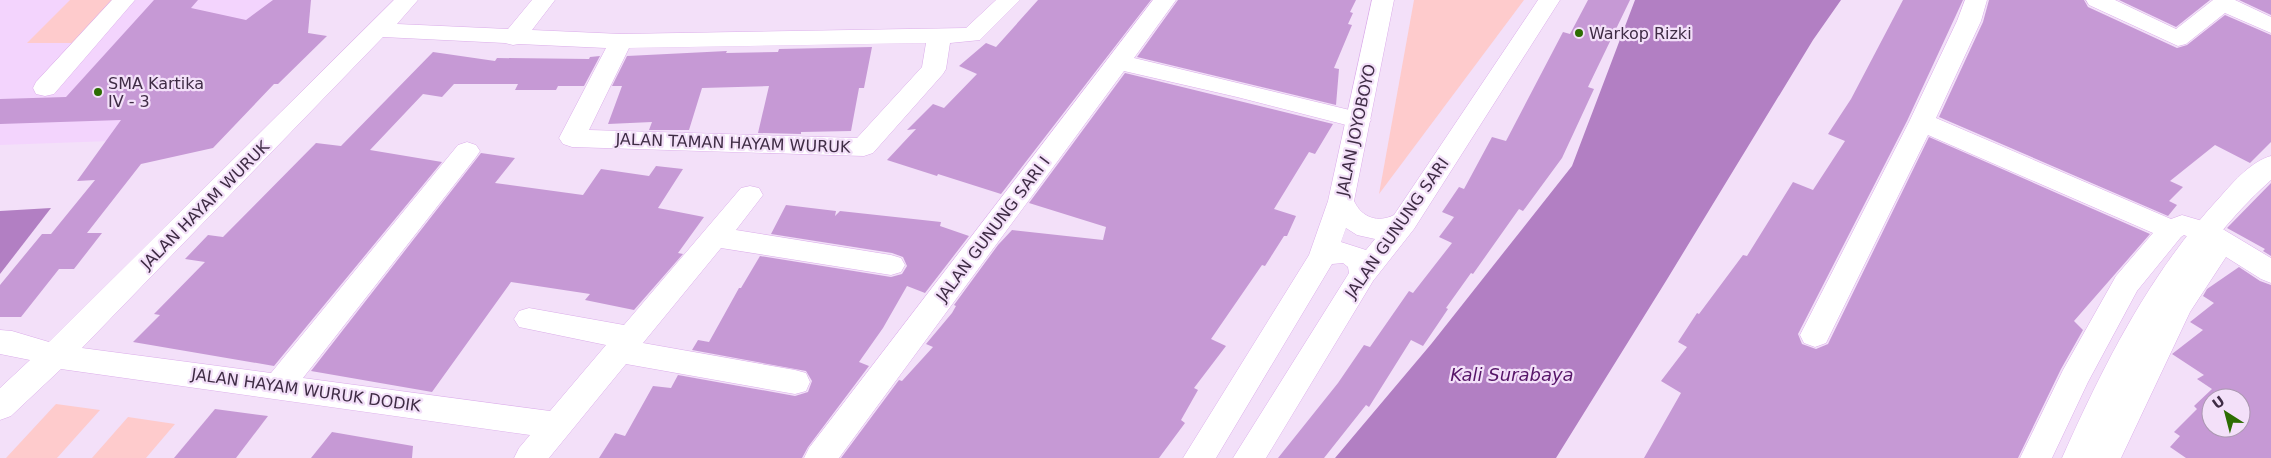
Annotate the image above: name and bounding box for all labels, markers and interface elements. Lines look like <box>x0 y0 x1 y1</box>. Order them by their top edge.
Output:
place label: Warkop Rizki <box>1589 24 1692 43</box>
marker: Warkop Rizki <box>1573 27 1585 39</box>
street label: JALAN JOYOBOYO <box>1333 62 1379 199</box>
place label: SMA Kartika IV - 3 <box>108 74 204 111</box>
marker: SMA Kartika IV - 3 <box>92 86 104 98</box>
street label: JALAN TAMAN HAYAM WURUK <box>614 129 851 157</box>
street label: JALAN HAYAM WURUK <box>136 137 273 274</box>
street label: JALAN GUNUNG SARI I <box>932 153 1054 306</box>
street label: JALAN GUNUNG SARI <box>1341 154 1453 303</box>
street label: JALAN HAYAM WURUK DODIK <box>189 364 422 416</box>
water label: Kali Surabaya <box>1450 364 1574 385</box>
north arrow <box>2201 388 2251 438</box>
text: U <box>2209 393 2228 412</box>

